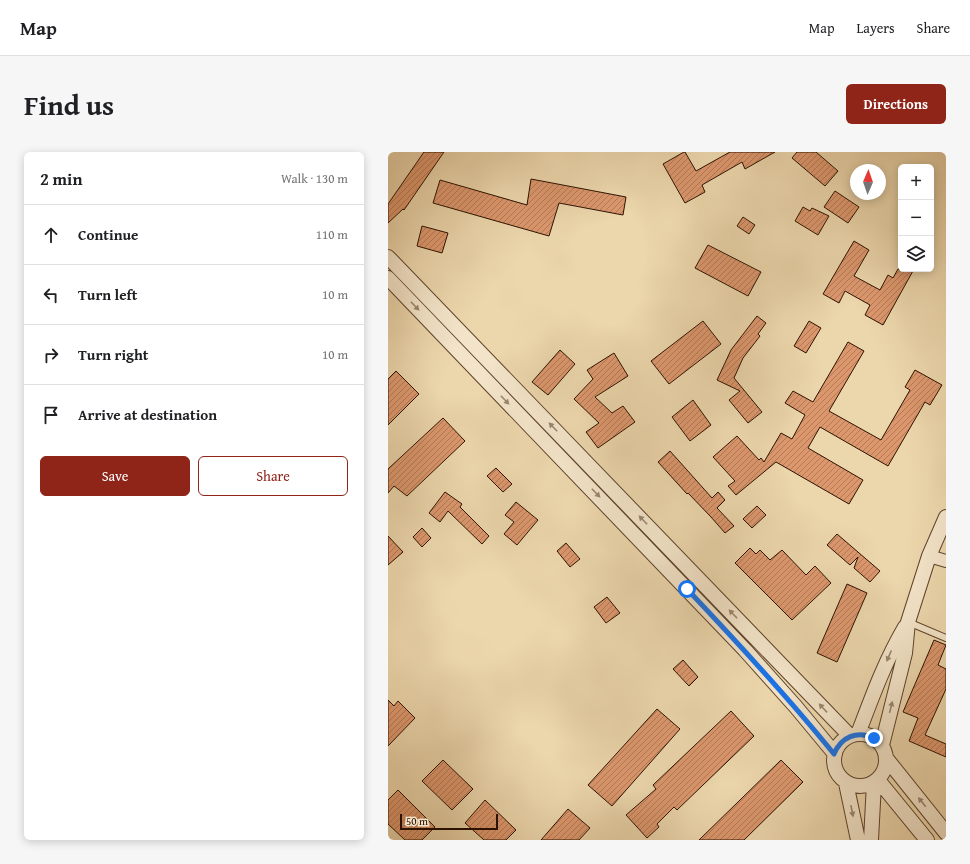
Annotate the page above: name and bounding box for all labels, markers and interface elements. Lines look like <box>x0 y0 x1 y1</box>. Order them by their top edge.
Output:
text: Map <box>20 14 57 42</box>
text: Map <box>809 18 835 38</box>
text: Layers <box>857 18 895 38</box>
text: Share <box>917 18 950 38</box>
text: Find us <box>24 84 114 125</box>
button: Directions <box>846 84 946 124</box>
north arrow <box>850 164 886 200</box>
map controls <box>898 164 934 272</box>
button: + <box>898 164 934 200</box>
text: 2 min <box>40 166 82 191</box>
text: Walk · 130 m <box>281 169 348 188</box>
button: − <box>898 200 934 236</box>
icon: ahead <box>40 224 62 246</box>
text: Continue <box>78 224 139 245</box>
text: 110 m <box>316 225 348 244</box>
button: layers <box>898 236 934 272</box>
icon: left <box>40 284 62 306</box>
text: Turn left <box>78 284 137 305</box>
text: 10 m <box>322 285 348 304</box>
one-way arrow <box>410 301 420 311</box>
icon: right <box>40 344 62 366</box>
text: Turn right <box>78 344 149 365</box>
text: 10 m <box>322 345 348 364</box>
one-way arrow <box>500 395 510 405</box>
icon: arrive <box>40 404 62 426</box>
text: Arrive at destination <box>78 404 217 425</box>
one-way arrow <box>548 422 557 432</box>
button: Save <box>40 456 190 496</box>
button: Share <box>198 456 348 496</box>
one-way arrow <box>591 488 600 498</box>
one-way arrow <box>638 515 648 525</box>
route start <box>678 580 696 598</box>
one-way arrow <box>728 609 738 619</box>
one-way arrow <box>886 650 892 662</box>
one-way arrow <box>889 701 895 714</box>
one-way arrow <box>818 703 828 713</box>
route end <box>865 729 883 747</box>
one-way arrow <box>917 797 926 808</box>
one-way arrow <box>850 805 856 817</box>
scale bar <box>400 812 498 831</box>
text: 50 m <box>406 813 428 829</box>

